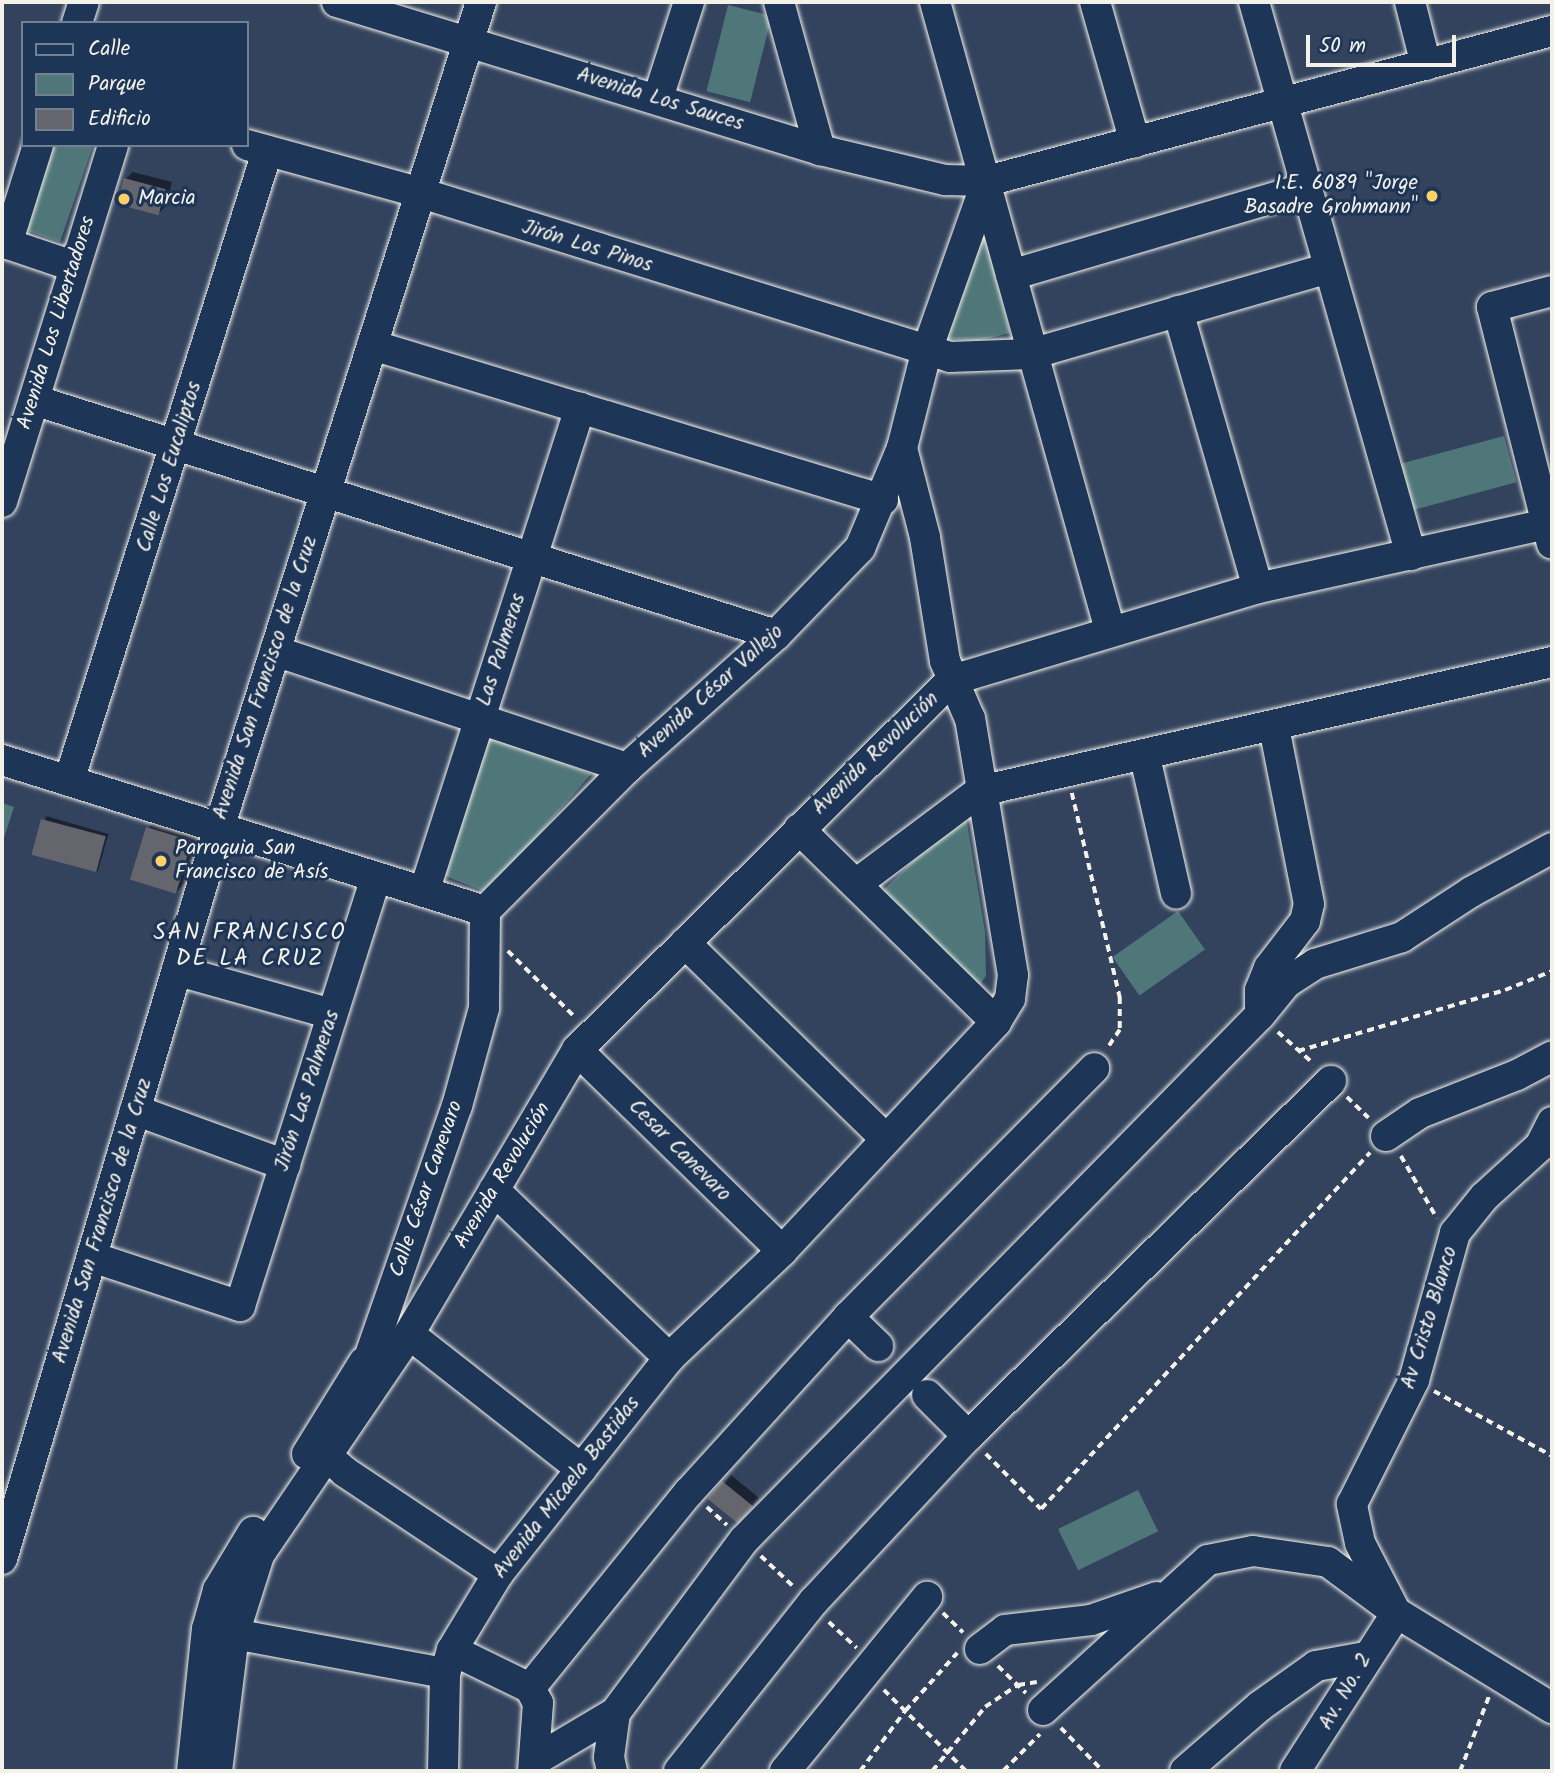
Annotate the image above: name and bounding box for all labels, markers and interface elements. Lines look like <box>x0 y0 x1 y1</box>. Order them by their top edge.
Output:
legend <box>21 21 248 147</box>
scale bar <box>1309 21 1460 65</box>
text: 50 m <box>1319 30 1366 63</box>
text: Calle <box>88 33 130 66</box>
street label: Avenida Los Sauces <box>573 63 747 137</box>
text: Parque <box>88 68 146 101</box>
text: Edificio <box>88 103 151 136</box>
place label: I.E. 6089 "Jorge Basadre Grohmann" <box>1244 171 1418 221</box>
place label: Marcia <box>138 186 196 212</box>
marker: I.E. 6089 "Jorge Basadre Grohmann" <box>1424 188 1440 204</box>
marker: Marcia <box>116 191 132 207</box>
street label: Avenida Los Libertadores <box>13 213 101 433</box>
street label: Jirón Los Pinos <box>519 215 655 279</box>
street label: Calle Los Eucaliptos <box>132 379 208 555</box>
street label: Avenida San Francisco de la Cruz <box>208 533 324 823</box>
street label: Las Palmeras <box>472 590 532 710</box>
street label: Avenida César Vallejo <box>633 620 789 764</box>
street label: Avenida Revolución <box>807 687 945 821</box>
place label: Parroquia San Francisco de Asís <box>175 836 329 886</box>
marker: Parroquia San Francisco de Asís <box>153 853 169 869</box>
district label: SAN FRANCISCO DE LA CRUZ <box>155 919 345 973</box>
street label: Jirón Las Palmeras <box>270 1007 346 1175</box>
street label: Avenida San Francisco de la Cruz <box>48 1075 158 1367</box>
street label: Cesar Canevaro <box>623 1095 735 1207</box>
street label: Calle César Canevaro <box>385 1098 469 1280</box>
street label: Avenida Revolución <box>449 1098 557 1254</box>
street label: Av Cristo Blanco <box>1396 1244 1464 1392</box>
street label: Avenida Micaela Bastidas <box>488 1392 646 1584</box>
street label: Av. No. 2 <box>1314 1649 1378 1735</box>

